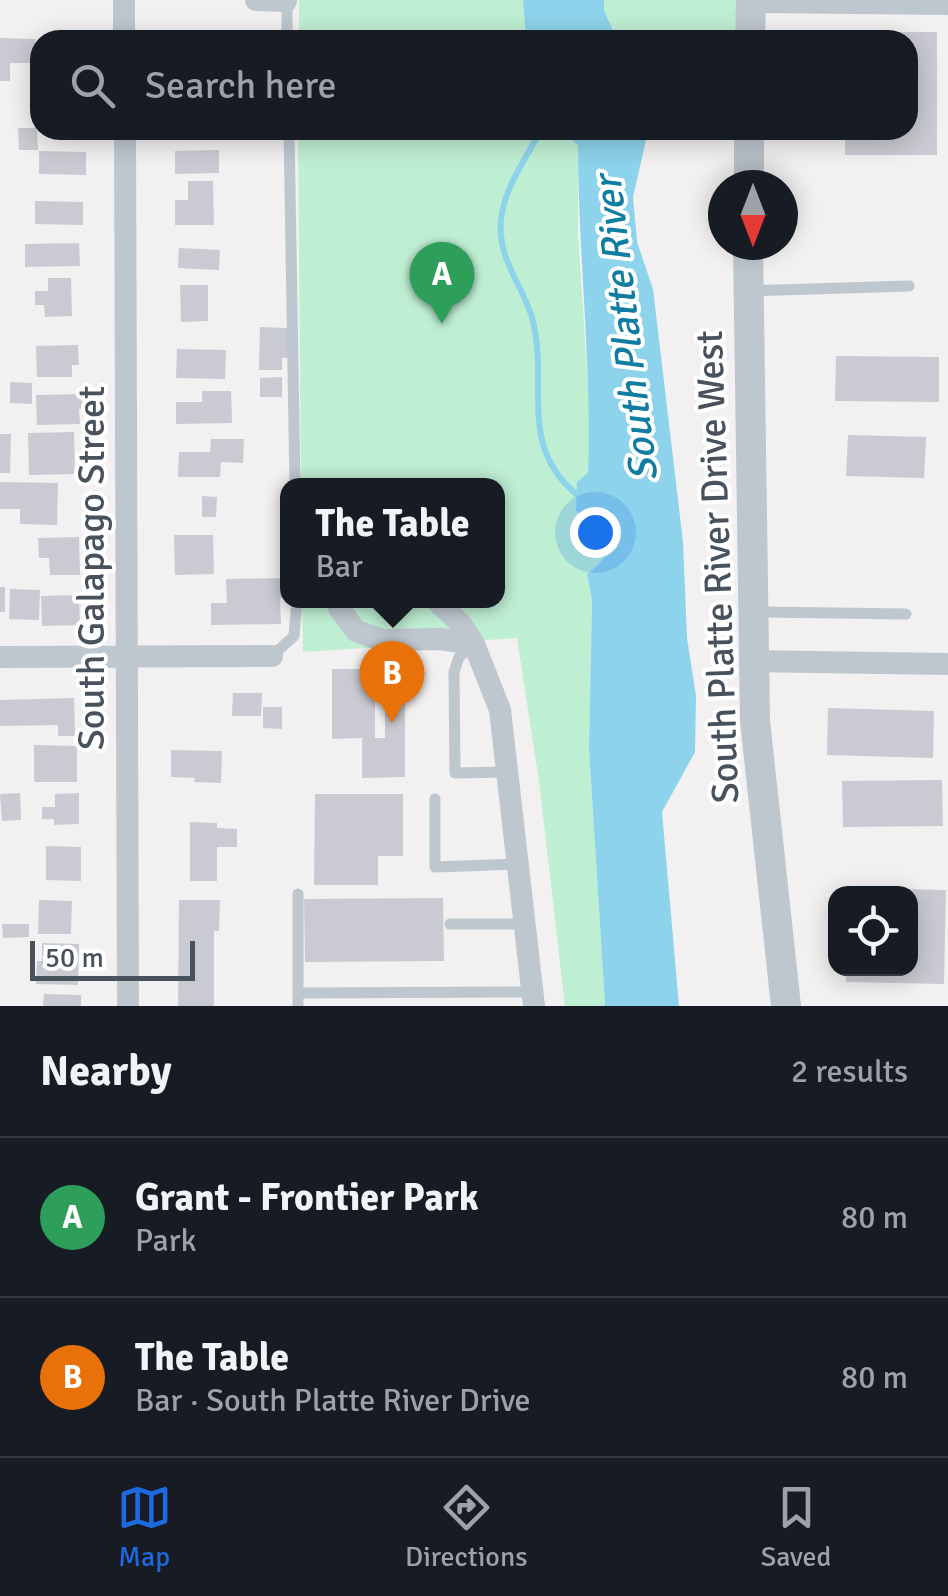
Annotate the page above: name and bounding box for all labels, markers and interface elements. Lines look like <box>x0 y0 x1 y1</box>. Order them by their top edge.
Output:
search box <box>30 30 918 140</box>
icon: search <box>65 58 120 113</box>
text: Search here <box>145 62 337 109</box>
water label: South Platte River <box>582 168 670 484</box>
north arrow <box>708 170 798 260</box>
pin: A <box>410 242 474 324</box>
street label: South Platte River Drive West <box>686 330 749 804</box>
street label: South Galapago Street <box>68 386 115 750</box>
popup <box>280 478 505 608</box>
text: The Table <box>315 500 470 547</box>
your location <box>570 507 621 558</box>
text: Bar <box>315 547 363 586</box>
pin: B <box>360 640 424 723</box>
map controls <box>828 886 918 976</box>
button: locate <box>828 886 918 976</box>
scale bar <box>30 936 195 980</box>
text: 50 m <box>45 941 104 975</box>
text: Nearby <box>40 1046 172 1097</box>
text: 2 results <box>791 1052 908 1091</box>
text: Grant - Frontier Park <box>135 1174 479 1221</box>
text: A <box>62 1198 83 1237</box>
text: 80 m <box>841 1198 908 1237</box>
text: Park <box>135 1221 197 1260</box>
text: The Table <box>135 1334 289 1381</box>
text: B <box>63 1358 82 1397</box>
text: 80 m <box>841 1358 908 1397</box>
text: Bar · South Platte River Drive <box>135 1381 531 1420</box>
tab: Map <box>117 1480 172 1574</box>
tab: Directions <box>405 1480 527 1574</box>
tab: Saved <box>761 1480 831 1574</box>

